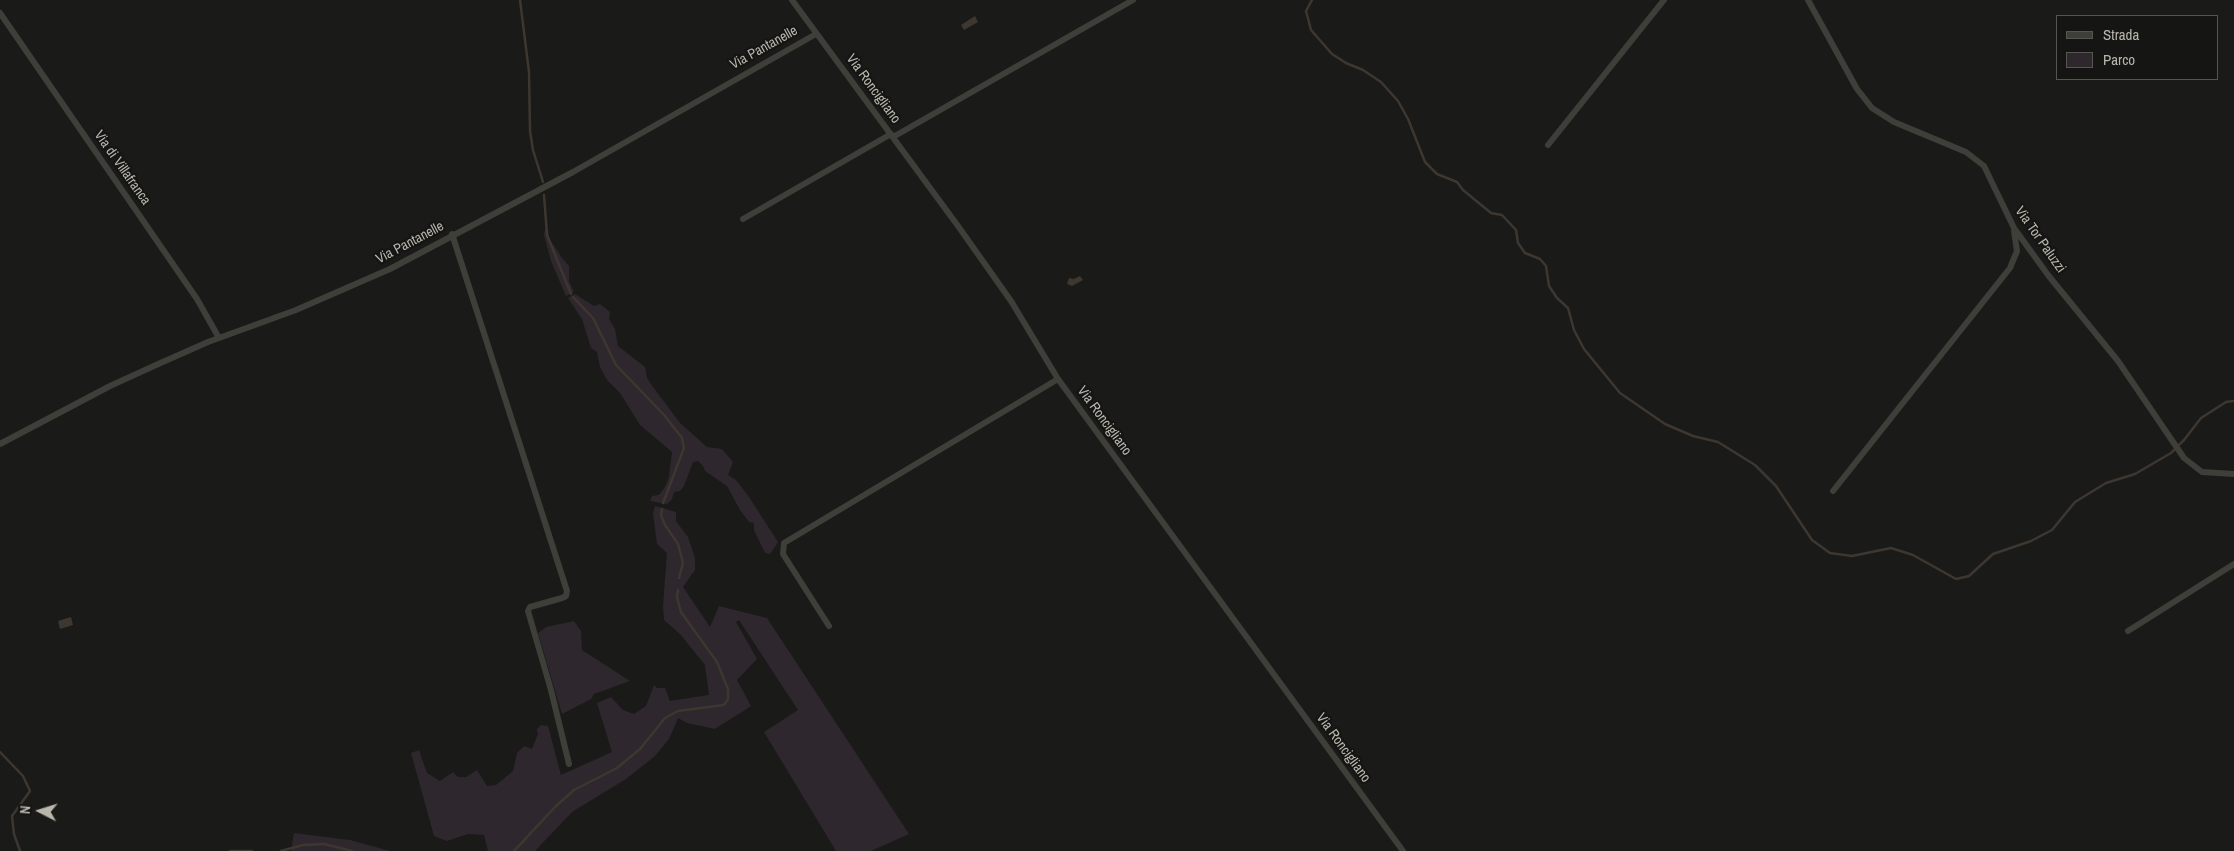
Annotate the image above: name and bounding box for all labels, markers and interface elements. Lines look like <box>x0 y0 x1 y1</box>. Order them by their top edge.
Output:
legend <box>2056 15 2219 80</box>
street label: Via Pantanelle <box>727 23 801 73</box>
text: Strada <box>2103 24 2139 45</box>
text: Parco <box>2103 49 2135 70</box>
street label: Via Roncigliano <box>842 51 904 127</box>
street label: Via di Villafranca <box>90 128 154 208</box>
street label: Via Tor Paluzzi <box>2011 204 2069 276</box>
street label: Via Pantanelle <box>373 218 447 268</box>
street label: Via Roncigliano <box>1073 383 1135 459</box>
street label: Via Roncigliano <box>1312 710 1374 786</box>
north arrow <box>15 786 65 836</box>
text: N <box>16 805 34 815</box>

